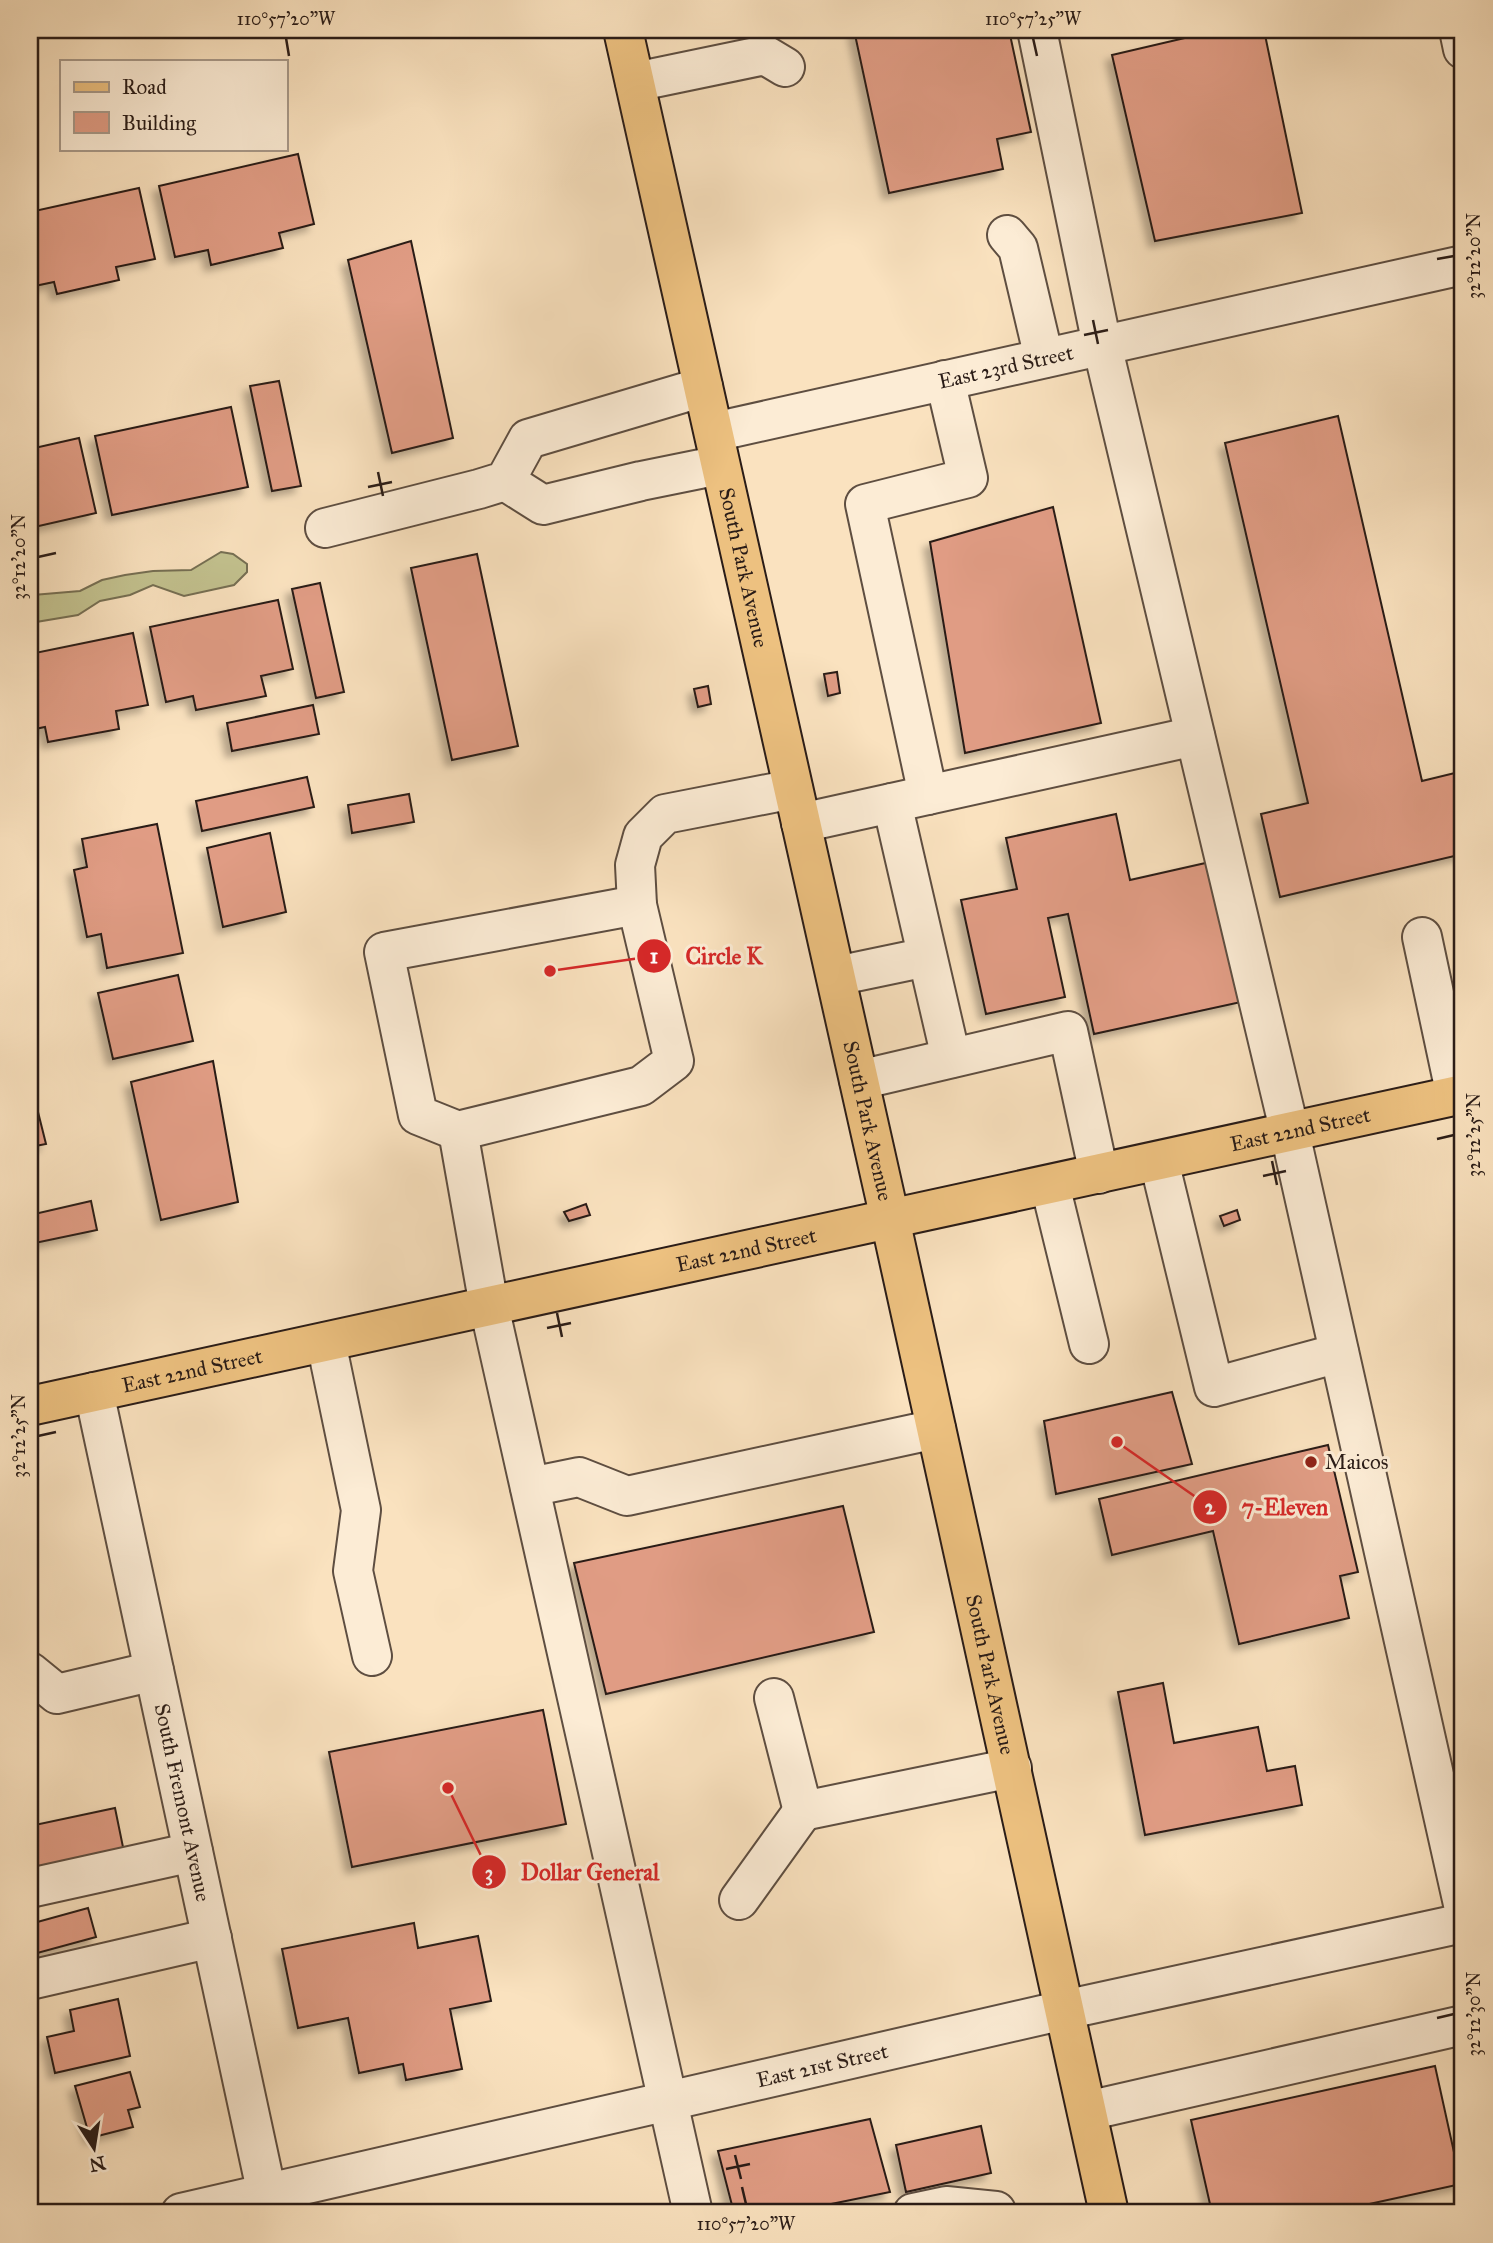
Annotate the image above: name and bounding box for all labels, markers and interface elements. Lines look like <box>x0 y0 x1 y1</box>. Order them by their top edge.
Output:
text: 110°57'20"W <box>237 8 336 30</box>
text: 110°57'25"W <box>985 8 1082 30</box>
legend <box>60 60 287 150</box>
text: Road <box>122 74 167 100</box>
text: Building <box>122 110 196 136</box>
text: 32°12'20"N <box>1463 213 1485 299</box>
street label: East 23rd Street <box>936 339 1076 395</box>
street label: South Park Avenue <box>713 485 774 650</box>
text: 32°12'20"N <box>8 514 30 600</box>
callout: Circle K <box>636 934 777 978</box>
text: Circle K <box>685 942 764 970</box>
text: 1 <box>650 943 658 969</box>
street label: South Park Avenue <box>837 1038 899 1204</box>
text: 32°12'25"N <box>1463 1093 1485 1177</box>
street label: East 22nd Street <box>1228 1101 1373 1157</box>
street label: East 22nd Street <box>674 1222 819 1278</box>
street label: East 22nd Street <box>120 1343 265 1399</box>
text: 32°12'25"N <box>8 1394 30 1478</box>
place label: Maicos <box>1325 1449 1388 1475</box>
marker: Maicos <box>1303 1454 1319 1470</box>
callout: 7-Eleven <box>1193 1485 1342 1529</box>
text: 7-Eleven <box>1242 1493 1329 1521</box>
text: 2 <box>1205 1494 1216 1520</box>
street label: South Park Avenue <box>960 1592 1021 1757</box>
street label: South Fremont Avenue <box>149 1701 217 1904</box>
callout: Dollar General <box>471 1850 673 1894</box>
text: Dollar General <box>521 1858 660 1886</box>
text: 3 <box>485 1860 493 1886</box>
text: 32°12'30"N <box>1463 1972 1485 2056</box>
street label: East 21st Street <box>754 2038 891 2093</box>
north arrow <box>60 2114 130 2184</box>
text: N <box>87 2151 108 2177</box>
text: 110°57'20"W <box>697 2213 796 2235</box>

